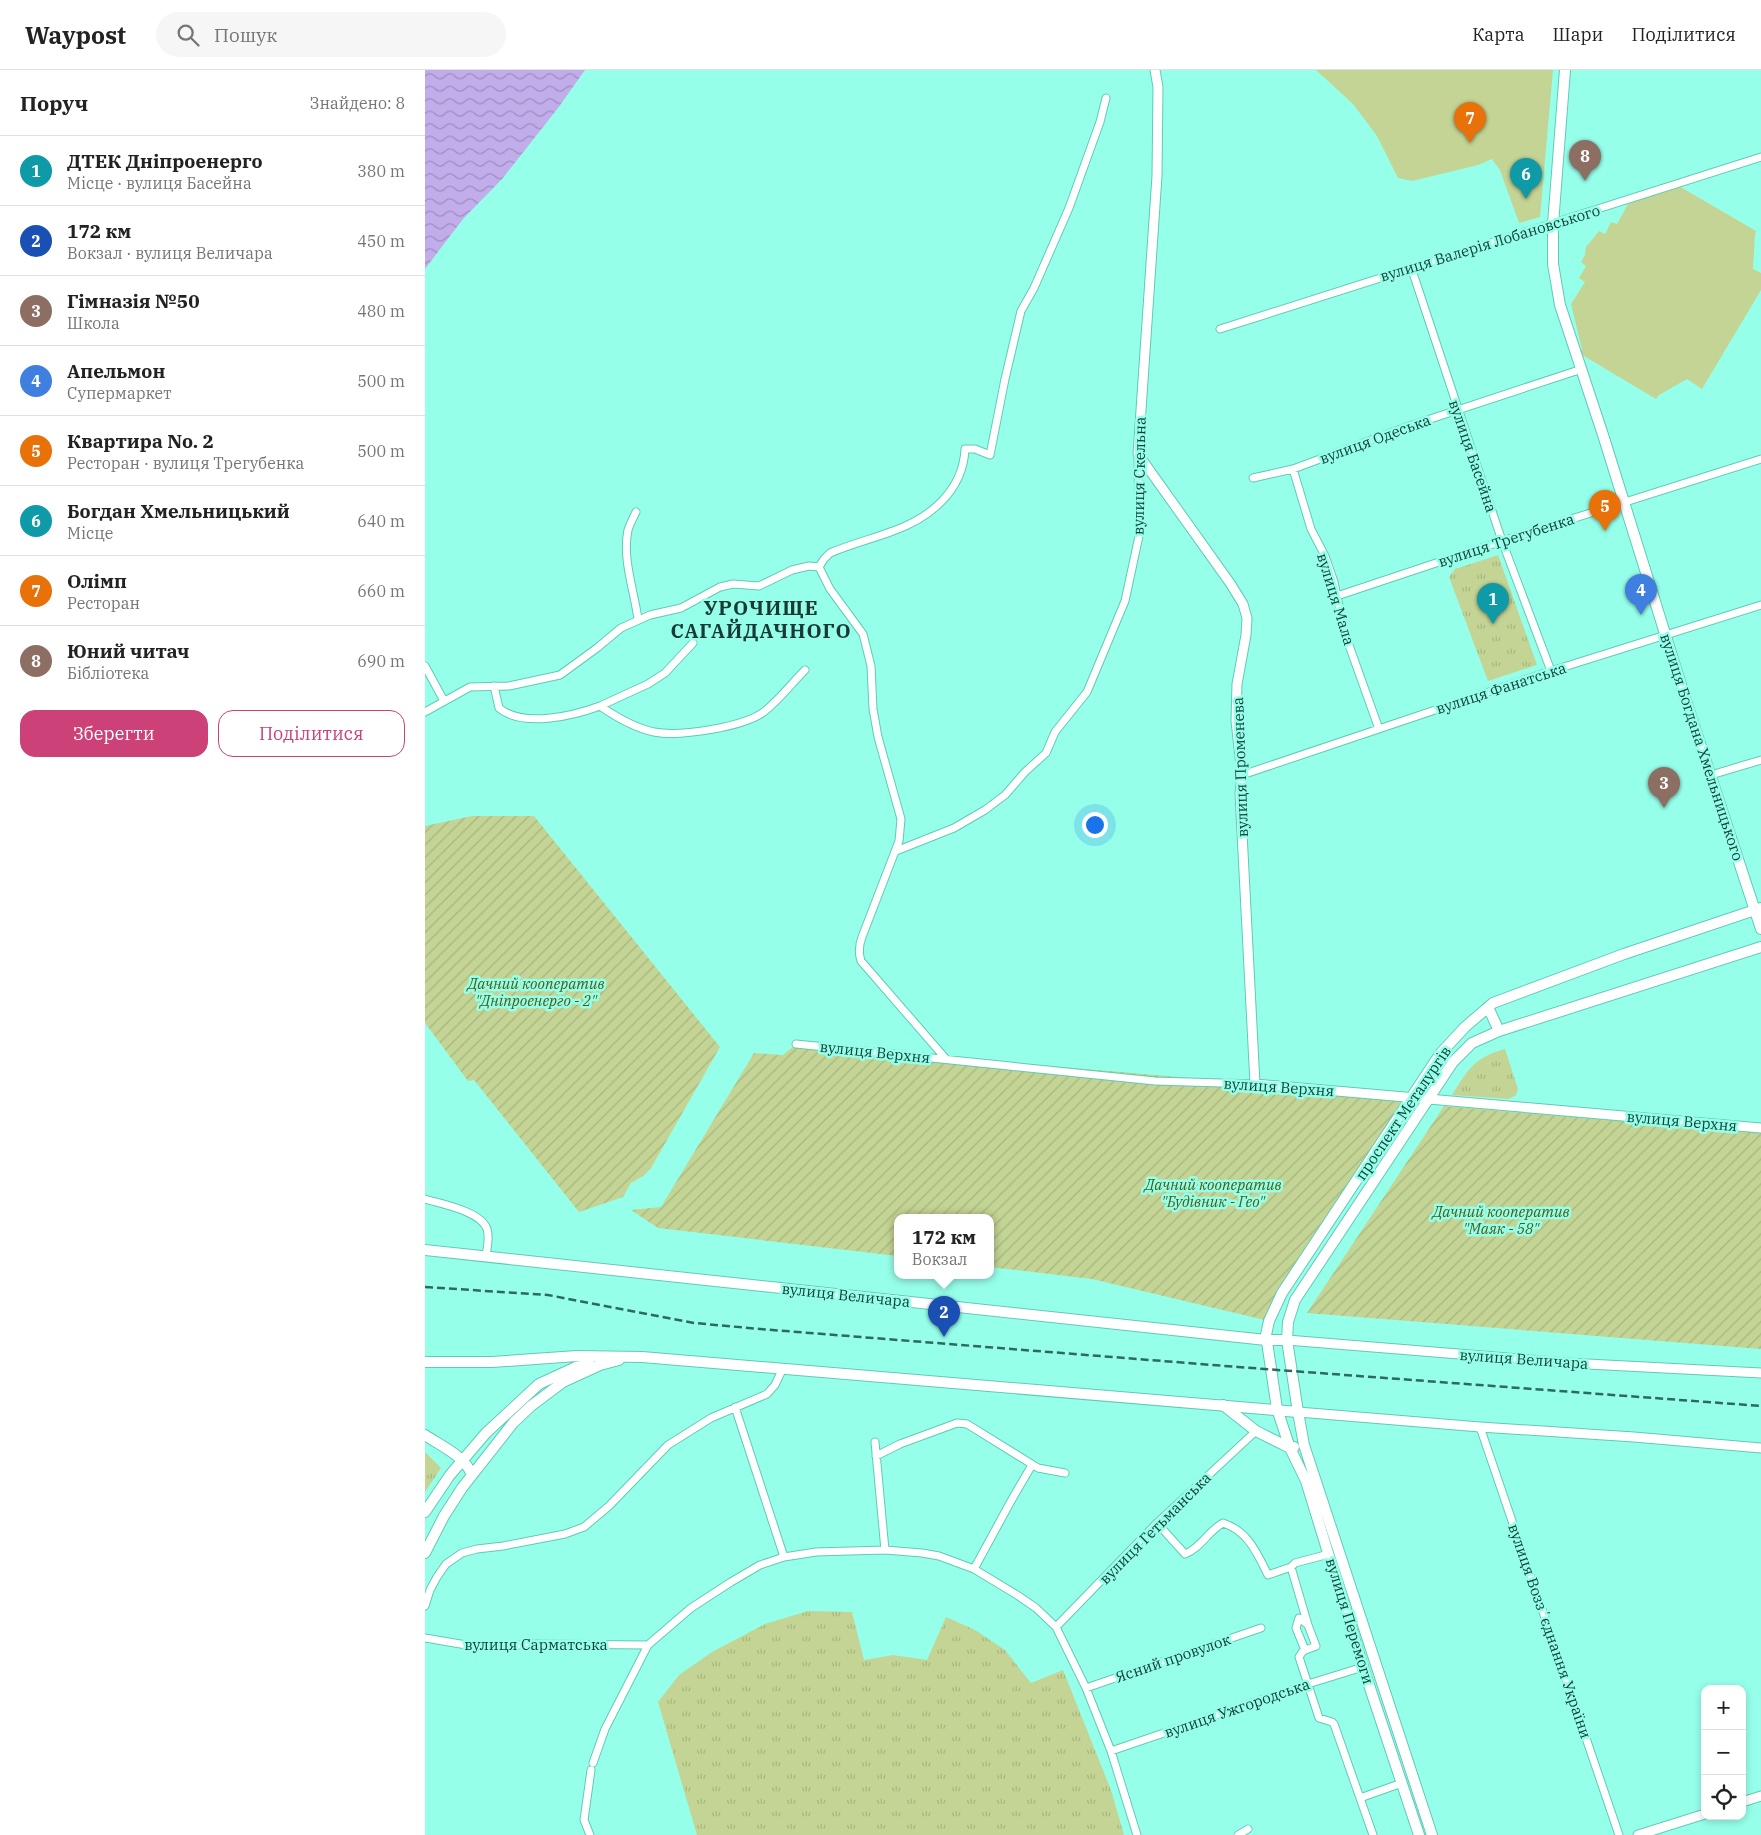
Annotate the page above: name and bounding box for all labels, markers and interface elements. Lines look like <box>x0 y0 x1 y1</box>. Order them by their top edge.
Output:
search box <box>156 12 506 57</box>
text: Waypost <box>25 19 126 51</box>
icon: search <box>174 21 202 49</box>
text: Пошук <box>214 23 277 47</box>
text: Карта <box>1472 23 1525 46</box>
text: Шари <box>1553 23 1603 46</box>
text: Поділитися <box>1631 23 1736 46</box>
text: Поруч <box>20 89 88 117</box>
text: Знайдено: 8 <box>310 93 405 113</box>
pin: 7 <box>1454 102 1486 143</box>
pin: 8 <box>1569 140 1601 181</box>
text: ДТЕК Дніпроенерго <box>67 149 263 173</box>
pin: 6 <box>1510 158 1542 199</box>
text: 1 <box>31 161 41 181</box>
text: 380 m <box>357 161 405 181</box>
text: Місце · вулиця Басейна <box>67 173 252 193</box>
street label: вулиця Валерія Лобановського <box>1378 200 1602 286</box>
text: 172 км <box>67 219 131 243</box>
text: 2 <box>31 231 41 251</box>
text: 450 m <box>357 231 405 251</box>
text: Вокзал · вулиця Величара <box>67 243 273 263</box>
text: Гімназія №50 <box>67 289 200 313</box>
text: 3 <box>31 301 41 321</box>
text: 480 m <box>357 301 405 321</box>
text: Школа <box>67 313 120 333</box>
text: Апельмон <box>67 359 165 383</box>
text: 4 <box>31 371 41 391</box>
text: 500 m <box>357 371 405 391</box>
text: Супермаркет <box>67 383 172 403</box>
street label: вулиця Басейна <box>1445 397 1501 515</box>
street label: вулиця Одеська <box>1317 410 1433 468</box>
street label: вулиця Скельна <box>1128 417 1150 535</box>
text: Квартира No. 2 <box>67 429 214 453</box>
text: 5 <box>31 441 41 461</box>
text: 500 m <box>357 441 405 461</box>
text: Ресторан · вулиця Трегубенка <box>67 453 304 473</box>
pin: 5 <box>1589 490 1621 531</box>
text: Богдан Хмельницький <box>67 499 290 523</box>
street label: вулиця Трегубенка <box>1436 509 1576 571</box>
text: 6 <box>31 511 41 531</box>
text: 640 m <box>357 511 405 531</box>
text: Місце <box>67 523 113 543</box>
street label: вулиця Мала <box>1313 551 1359 647</box>
text: Олімп <box>67 569 127 593</box>
pin: 4 <box>1625 574 1657 615</box>
text: 7 <box>31 581 41 601</box>
text: 660 m <box>357 581 405 601</box>
pin: 1 <box>1477 583 1509 624</box>
text: Ресторан <box>67 593 140 613</box>
district label: УРОЧИЩЕ САГАЙДАЧНОГО <box>670 594 852 644</box>
street label: вулиця Богдана Хмельницького <box>1656 631 1748 863</box>
text: Юний читач <box>67 639 189 663</box>
text: 8 <box>31 651 41 671</box>
text: 690 m <box>357 651 405 671</box>
street label: вулиця Фанатська <box>1433 658 1569 718</box>
text: Бібліотека <box>67 663 149 683</box>
street label: вулиця Променева <box>1228 697 1252 837</box>
button: Зберегти <box>20 710 208 757</box>
button: Поділитися <box>218 710 405 757</box>
pin: 3 <box>1648 767 1680 808</box>
your location <box>1082 812 1108 838</box>
park label: Дачний кооператив "Дніпроенерго - 2" <box>465 974 605 1010</box>
street label: вулиця Верхня <box>819 1037 931 1067</box>
street label: проспект Металургів <box>1351 1042 1455 1184</box>
street label: вулиця Верхня <box>1223 1074 1335 1100</box>
street label: вулиця Верхня <box>1626 1107 1738 1135</box>
park label: Дачний кооператив "Будівник - Гео" <box>1142 1175 1282 1211</box>
park label: Дачний кооператив "Маяк - 58" <box>1430 1202 1570 1238</box>
popup <box>894 1214 994 1279</box>
text: 172 км <box>912 1225 976 1249</box>
text: Вокзал <box>912 1249 967 1269</box>
street label: вулиця Величара <box>781 1279 911 1311</box>
pin: 2 <box>928 1296 960 1337</box>
street label: вулиця Величара <box>1459 1345 1589 1373</box>
street label: вулиця Гетьманська <box>1095 1468 1215 1588</box>
street label: вулиця Воззʼєднання України <box>1504 1521 1596 1741</box>
street label: вулиця Перемоги <box>1322 1556 1378 1686</box>
street label: Ясний провулок <box>1113 1629 1233 1687</box>
street label: вулиця Сарматська <box>464 1635 608 1654</box>
street label: вулиця Ужгородська <box>1162 1674 1312 1742</box>
map controls <box>1701 1685 1746 1820</box>
button: + <box>1701 1685 1746 1730</box>
button: − <box>1701 1730 1746 1775</box>
button: locate <box>1701 1775 1746 1820</box>

